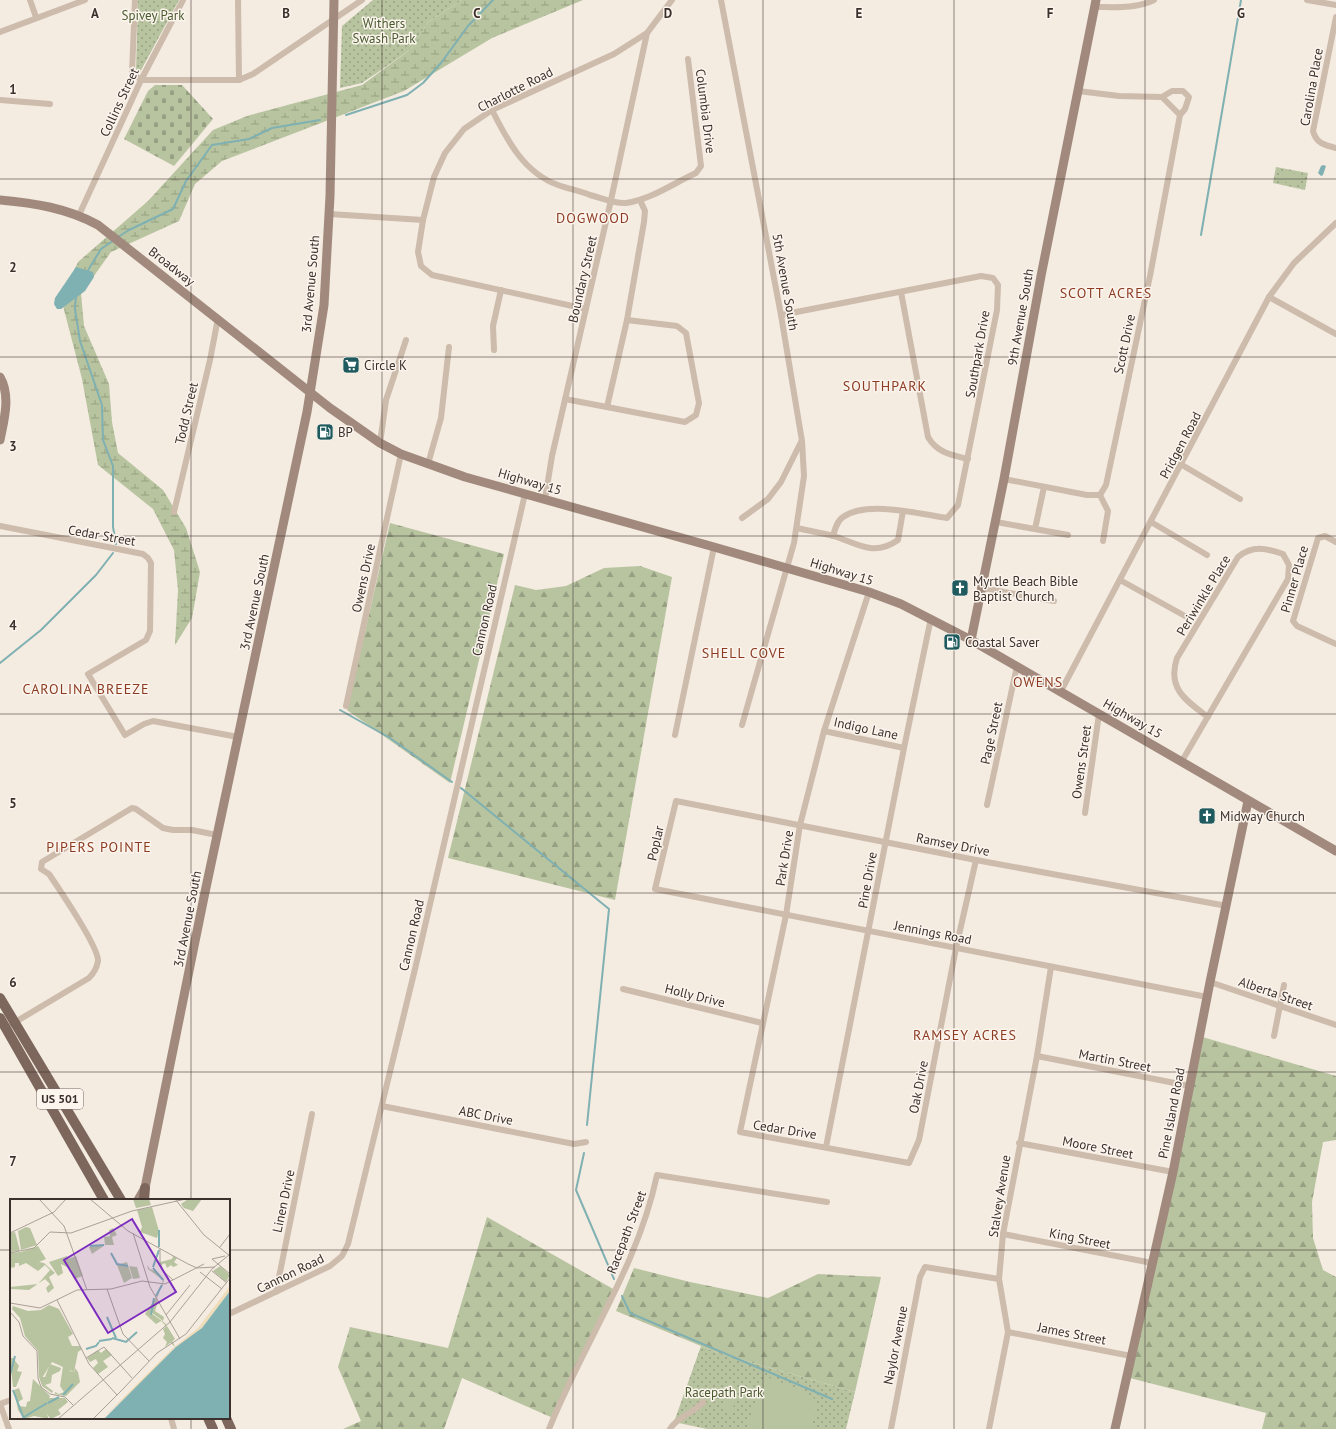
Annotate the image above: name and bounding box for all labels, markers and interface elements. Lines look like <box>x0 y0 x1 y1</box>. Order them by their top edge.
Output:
text: A <box>91 5 99 22</box>
text: B <box>282 5 290 22</box>
text: C <box>473 5 481 22</box>
text: D <box>664 5 672 22</box>
text: E <box>856 5 863 22</box>
text: F <box>1047 5 1054 22</box>
text: G <box>1237 5 1245 22</box>
park label: Spivey Park <box>122 7 185 24</box>
park label: Withers Swash Park <box>353 15 416 47</box>
street label: Carolina Place <box>1296 47 1327 127</box>
street label: Charlotte Road <box>475 63 556 116</box>
street label: Collins Street <box>96 64 143 139</box>
street label: Columbia Drive <box>692 68 719 154</box>
text: 1 <box>9 81 17 98</box>
district label: DOGWOOD <box>556 209 630 227</box>
street label: 5th Avenue South <box>769 232 802 332</box>
street label: Boundary Street <box>564 233 601 324</box>
street label: 3rd Avenue South <box>298 234 323 334</box>
street label: Broadway <box>145 243 198 290</box>
text: 2 <box>9 259 17 276</box>
street label: 9th Avenue South <box>1004 267 1037 367</box>
district label: SCOTT ACRES <box>1060 284 1152 302</box>
street label: Southpark Drive <box>961 309 994 399</box>
street label: Scott Drive <box>1110 313 1139 376</box>
supermarket icon: Circle K <box>341 355 361 375</box>
place label: Circle K <box>364 357 407 374</box>
district label: SOUTHPARK <box>843 377 927 395</box>
street label: Todd Street <box>171 380 202 446</box>
street label: Pridgen Road <box>1156 409 1205 482</box>
fuel station icon: BP <box>315 422 335 442</box>
place label: BP <box>338 424 353 441</box>
text: 3 <box>9 438 17 455</box>
street label: Highway 15 <box>496 464 564 499</box>
street label: Cedar Street <box>67 521 138 550</box>
street label: Owens Drive <box>348 542 379 614</box>
street label: Pinner Place <box>1277 544 1312 615</box>
street label: 3rd Avenue South <box>236 552 273 652</box>
street label: Periwinkle Place <box>1173 552 1234 639</box>
street label: Highway 15 <box>808 554 876 589</box>
place label: Myrtle Beach Bible Baptist Church <box>973 573 1078 605</box>
church icon: Myrtle Beach Bible Baptist Church <box>950 578 970 598</box>
street label: Cannon Road <box>468 583 501 658</box>
text: 4 <box>9 617 17 634</box>
fuel station icon: Coastal Saver <box>942 632 962 652</box>
place label: Coastal Saver <box>965 634 1040 651</box>
district label: SHELL COVE <box>702 644 786 662</box>
district label: OWENS <box>1013 673 1063 691</box>
district label: CAROLINA BREEZE <box>23 680 149 698</box>
street label: Highway 15 <box>1100 695 1165 742</box>
street label: Page Street <box>977 700 1007 766</box>
street label: Indigo Lane <box>832 713 900 744</box>
street label: Owens Street <box>1068 724 1095 800</box>
text: 5 <box>9 795 17 812</box>
church icon: Midway Church <box>1197 806 1217 826</box>
place label: Midway Church <box>1220 808 1305 825</box>
street label: Poplar <box>643 823 668 862</box>
street label: Park Drive <box>772 829 797 887</box>
street label: Ramsey Drive <box>915 829 991 860</box>
district label: PIPERS POINTE <box>46 838 152 856</box>
street label: Pine Drive <box>854 851 881 910</box>
street label: 3rd Avenue South <box>170 869 205 969</box>
street label: Cannon Road <box>395 898 428 973</box>
street label: Jennings Road <box>892 916 973 948</box>
street label: Alberta Street <box>1236 973 1316 1014</box>
text: 6 <box>9 974 17 991</box>
street label: Holly Drive <box>663 980 727 1011</box>
district label: RAMSEY ACRES <box>913 1026 1017 1044</box>
street label: Martin Street <box>1077 1045 1153 1076</box>
street label: Oak Drive <box>905 1059 932 1115</box>
street label: Pine Island Road <box>1154 1066 1189 1160</box>
road number: US 501 <box>37 1089 83 1109</box>
street label: ABC Drive <box>457 1102 514 1129</box>
street label: Cedar Drive <box>752 1116 818 1143</box>
street label: Moore Street <box>1061 1132 1135 1163</box>
text: 7 <box>9 1153 17 1170</box>
street label: Stalvey Avenue <box>985 1154 1014 1239</box>
street label: Linen Drive <box>269 1168 298 1234</box>
street label: Racepath Street <box>603 1188 650 1276</box>
inset map <box>10 1199 230 1419</box>
street label: King Street <box>1048 1224 1113 1253</box>
street label: Cannon Road <box>254 1250 327 1297</box>
street label: Naylor Avenue <box>880 1304 911 1386</box>
street label: James Street <box>1035 1318 1108 1349</box>
park label: Racepath Park <box>685 1384 764 1401</box>

